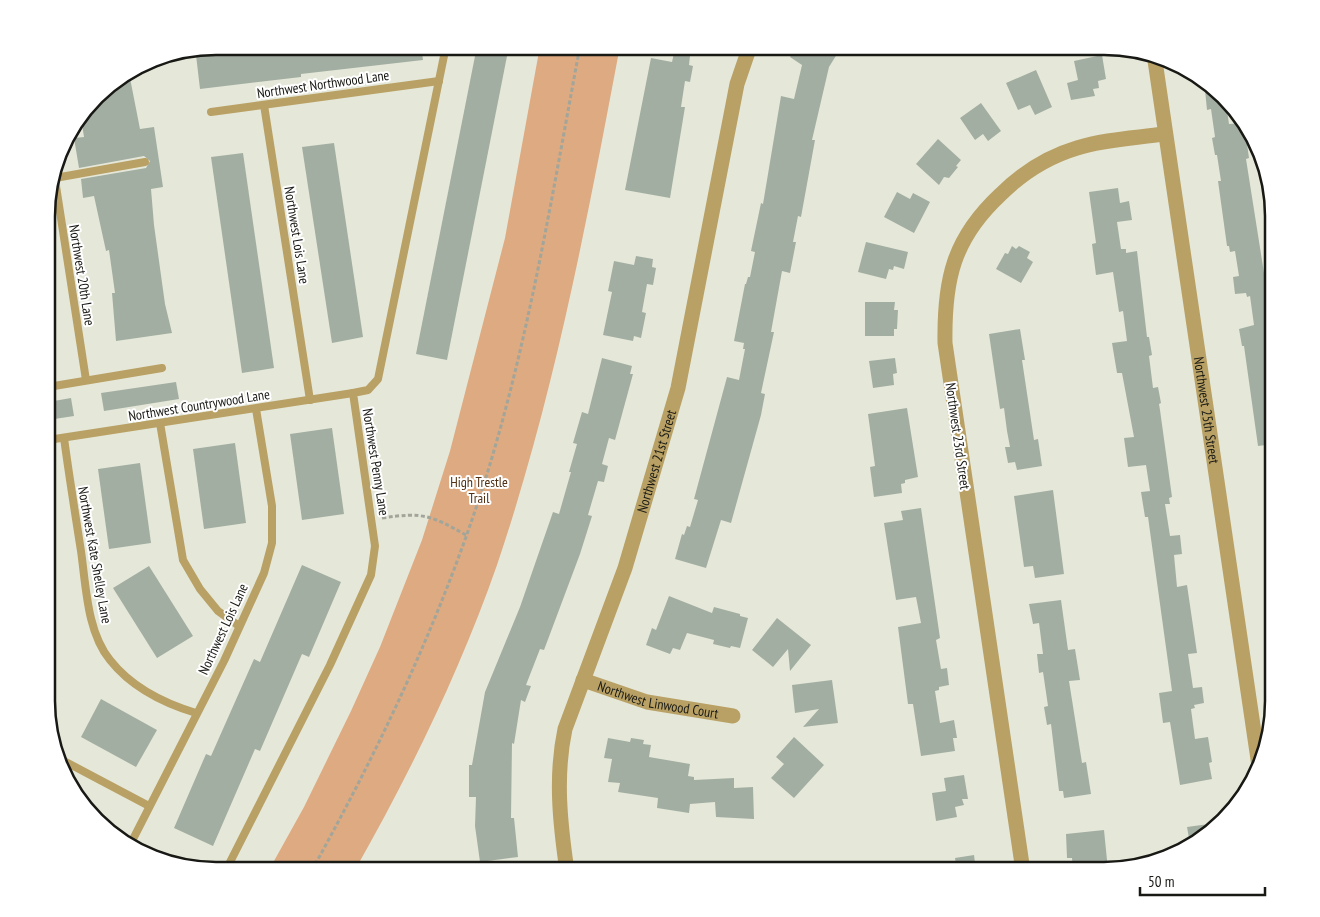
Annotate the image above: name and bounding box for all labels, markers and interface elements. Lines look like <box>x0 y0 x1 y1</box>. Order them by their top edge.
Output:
street label: Northwest Northwood Lane <box>256 66 391 102</box>
street label: Northwest Lois Lane <box>280 185 314 285</box>
street label: Northwest 20th Lane <box>65 223 99 327</box>
street label: Northwest 25th Street <box>1190 355 1223 465</box>
street label: Northwest 23rd Street <box>942 381 974 491</box>
street label: Northwest Countrywood Lane <box>127 385 271 425</box>
street label: Northwest Penny Lane <box>359 407 393 517</box>
street label: Northwest 21st Street <box>633 407 680 515</box>
park label: High Trestle Trail <box>450 473 508 507</box>
street label: Northwest Kate Shelley Lane <box>74 485 116 625</box>
street label: Northwest Lois Lane <box>194 580 252 677</box>
street label: Northwest Linwood Court <box>595 677 720 723</box>
scale bar <box>1140 864 1265 896</box>
text: 50 m <box>1148 872 1174 891</box>

